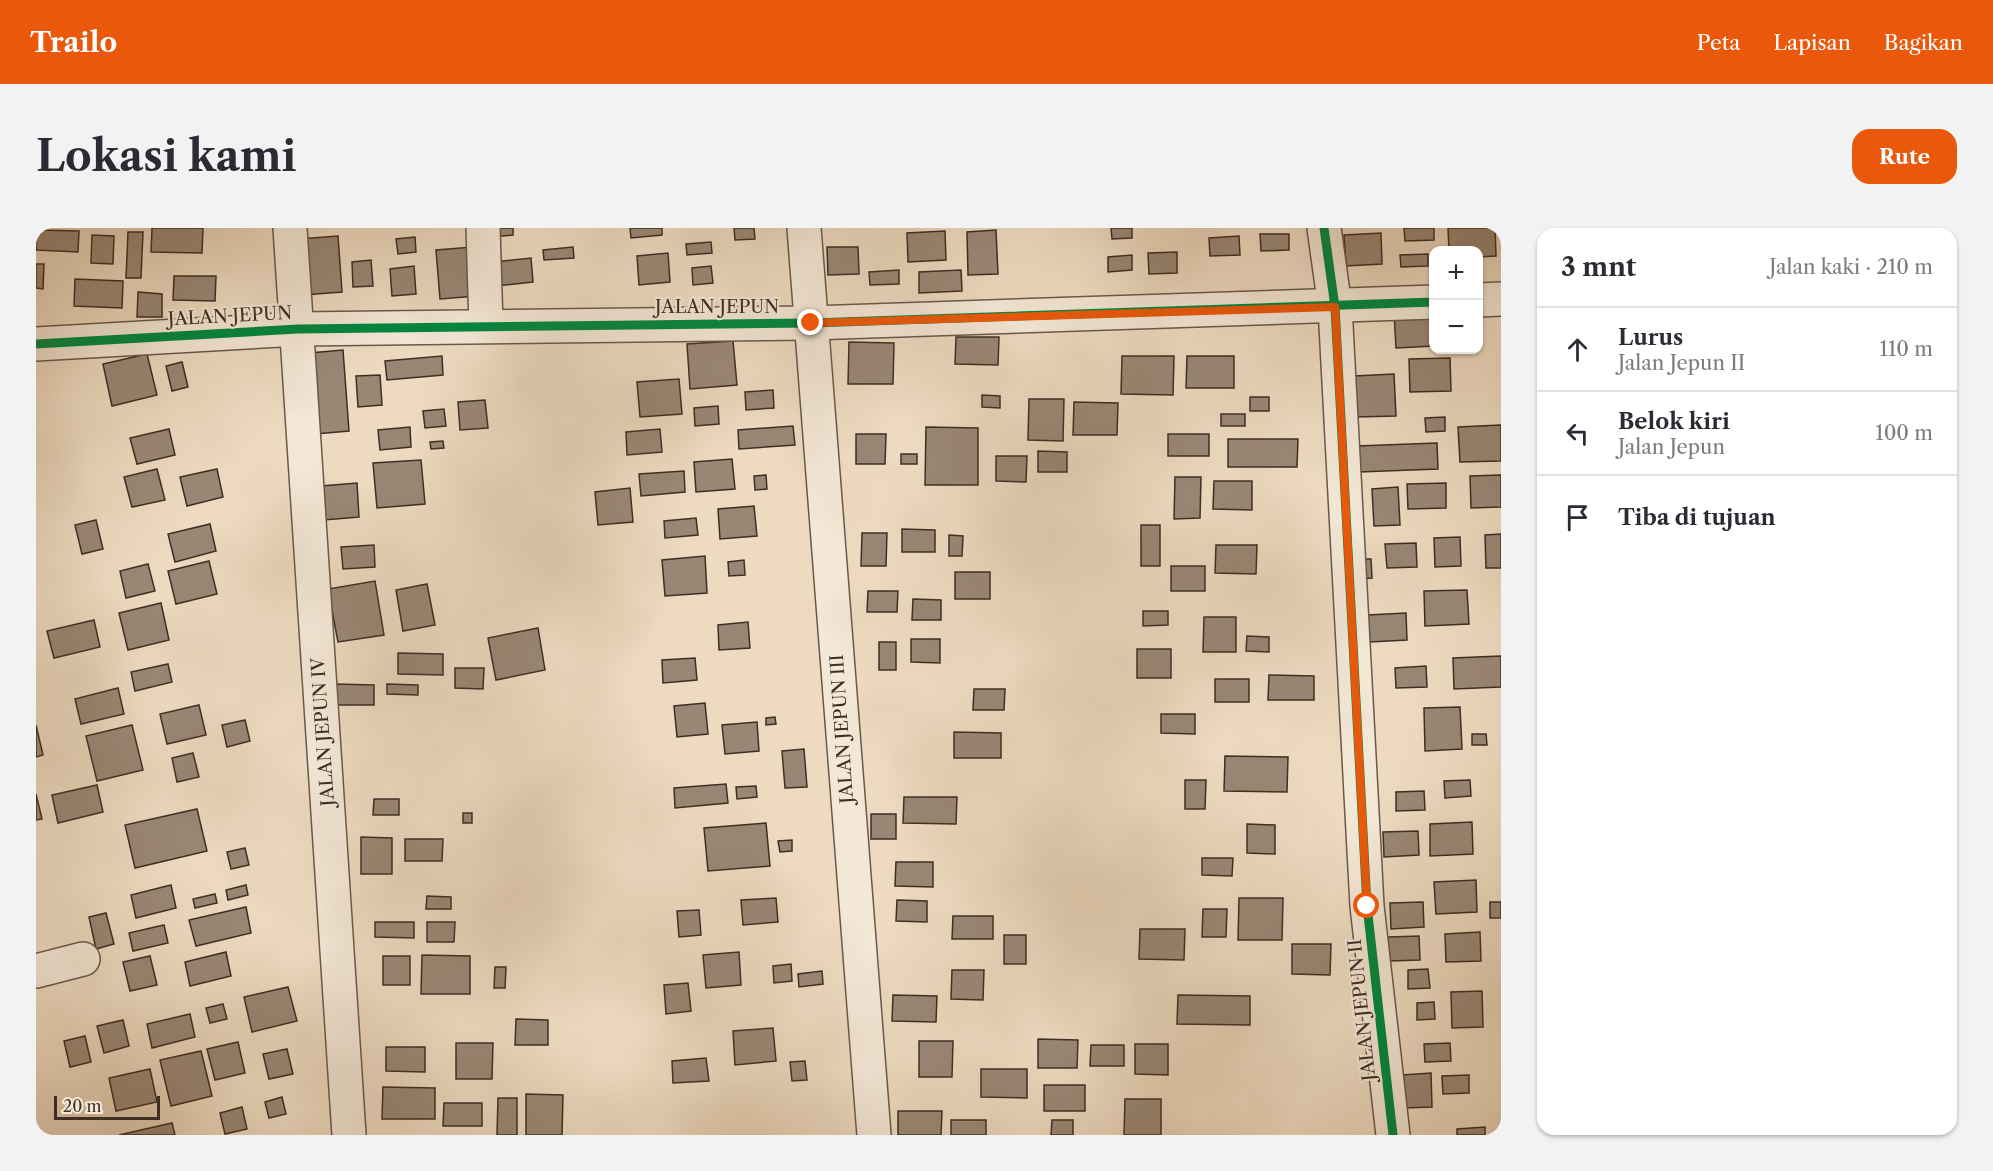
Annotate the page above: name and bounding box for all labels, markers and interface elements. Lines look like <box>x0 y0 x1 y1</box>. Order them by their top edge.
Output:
text: Trailo <box>30 25 117 59</box>
text: Peta <box>1697 30 1740 55</box>
text: Lapisan <box>1773 30 1851 55</box>
text: Bagikan <box>1884 30 1963 55</box>
button: Rute <box>1852 129 1957 184</box>
text: Lokasi kami <box>36 130 297 182</box>
map controls <box>1429 246 1483 354</box>
button: + <box>1429 246 1483 300</box>
text: 3 mnt <box>1561 251 1636 283</box>
text: Jalan kaki · 210 m <box>1769 255 1933 279</box>
street label: JALAN JEPUN <box>652 296 779 318</box>
button: − <box>1429 300 1483 354</box>
street label: JALAN JEPUN <box>164 302 293 330</box>
route end <box>797 309 823 335</box>
text: Lurus <box>1618 324 1683 351</box>
icon: ahead <box>1561 333 1594 366</box>
text: 110 m <box>1880 337 1933 361</box>
text: Jalan Jepun II <box>1618 351 1745 375</box>
text: Belok kiri <box>1618 408 1730 435</box>
icon: left <box>1561 417 1594 450</box>
text: 100 m <box>1875 421 1933 445</box>
text: Jalan Jepun <box>1618 435 1725 459</box>
icon: arrive <box>1561 501 1594 534</box>
text: Tiba di tujuan <box>1618 504 1776 531</box>
street label: JALAN JEPUN III <box>826 654 858 807</box>
street label: JALAN JEPUN IV <box>307 656 339 810</box>
route start <box>1353 892 1379 918</box>
street label: JALAN JEPUN II <box>1344 938 1381 1085</box>
scale bar <box>54 1093 160 1120</box>
text: 20 m <box>63 1096 102 1116</box>

